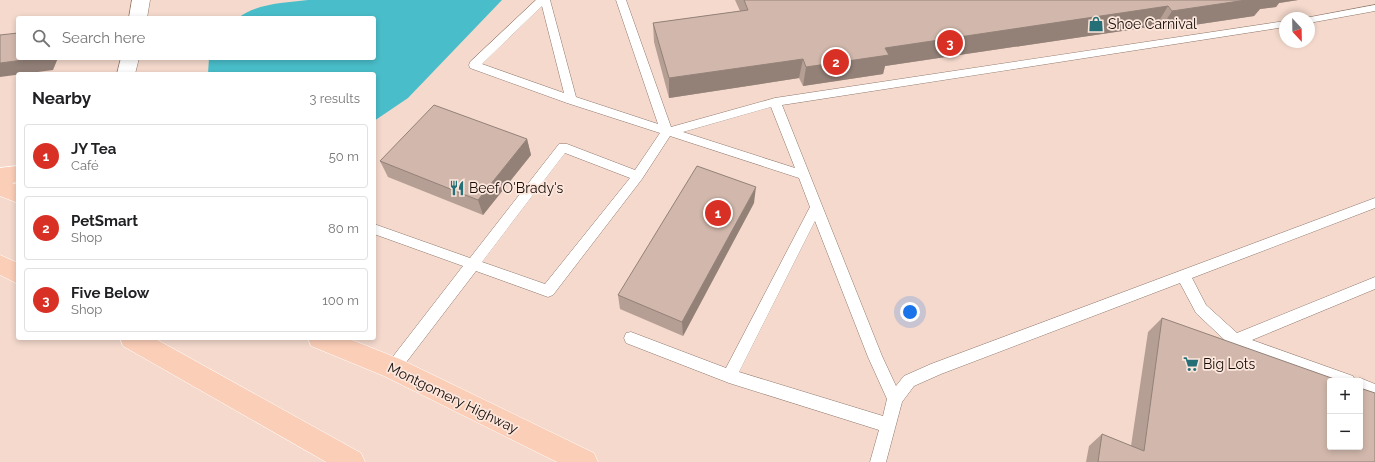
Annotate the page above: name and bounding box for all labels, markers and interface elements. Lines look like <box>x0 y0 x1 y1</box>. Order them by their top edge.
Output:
north arrow <box>1279 12 1315 48</box>
shop icon: Shoe Carnival <box>1087 15 1105 33</box>
search box <box>16 16 376 60</box>
place label: Shoe Carnival <box>1108 16 1197 32</box>
icon: search <box>30 27 52 49</box>
pin: 3 <box>937 28 963 58</box>
text: Search here <box>62 29 145 47</box>
pin: 2 <box>823 47 849 77</box>
text: Nearby <box>32 88 91 108</box>
text: 3 results <box>310 91 360 106</box>
text: JY Tea <box>71 140 116 158</box>
text: 1 <box>43 149 49 164</box>
text: 50 m <box>329 149 359 164</box>
text: Café <box>71 158 99 173</box>
restaurant icon: Beef O'Brady's <box>448 179 466 197</box>
place label: Beef O'Brady's <box>469 180 564 196</box>
pin: 1 <box>705 198 731 228</box>
text: PetSmart <box>71 212 138 230</box>
text: 2 <box>42 221 50 236</box>
text: 80 m <box>328 221 359 236</box>
text: Shop <box>71 230 102 245</box>
text: Five Below <box>71 284 149 302</box>
text: 3 <box>42 293 50 308</box>
text: 100 m <box>322 293 359 308</box>
text: Shop <box>71 302 102 317</box>
your location <box>900 302 920 322</box>
supermarket icon: Big Lots <box>1182 355 1200 373</box>
place label: Big Lots <box>1203 356 1256 372</box>
street label: Montgomery Highway <box>385 359 521 437</box>
map controls <box>1327 378 1363 450</box>
button: + <box>1327 378 1363 414</box>
button: − <box>1327 414 1363 450</box>

